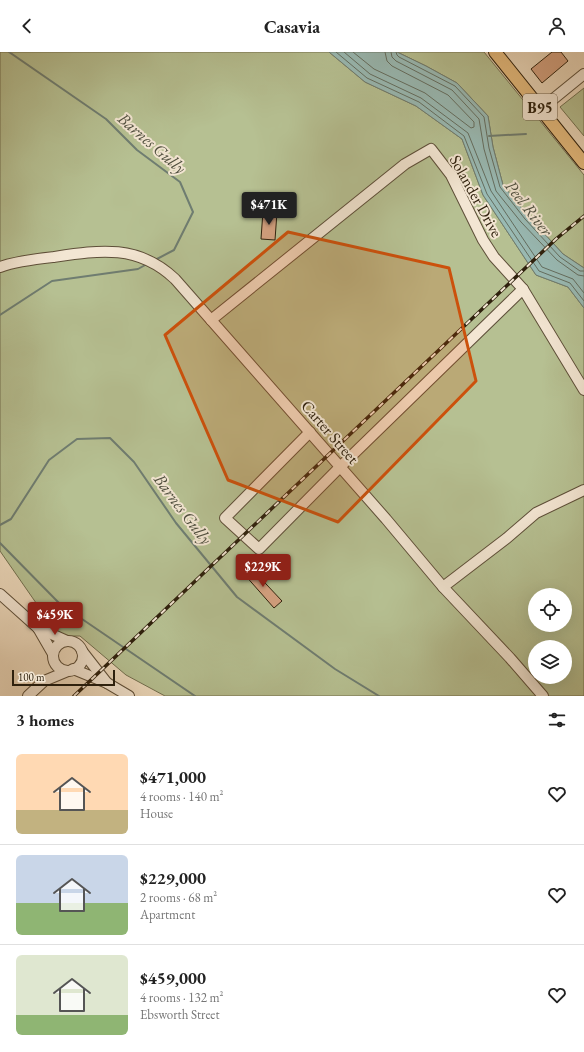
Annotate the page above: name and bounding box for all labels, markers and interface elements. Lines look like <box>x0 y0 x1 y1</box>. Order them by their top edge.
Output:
icon: back <box>16 15 38 37</box>
text: Casavia <box>264 15 320 38</box>
icon: person <box>546 15 568 37</box>
road number: B95 <box>523 94 557 120</box>
water label: Barnes Gully <box>113 107 191 179</box>
street label: Solander Drive <box>445 151 507 241</box>
water label: Peel River <box>500 176 559 242</box>
pin: $471K <box>241 192 297 226</box>
text: $471K <box>251 196 287 213</box>
street label: Carter Street <box>296 396 364 468</box>
water label: Barnes Gully <box>149 468 217 549</box>
pin: $229K <box>235 554 291 588</box>
text: $229K <box>245 558 281 575</box>
map controls <box>528 588 572 684</box>
button: locate <box>528 588 572 632</box>
pin: $459K <box>27 602 83 636</box>
text: $459K <box>37 606 73 623</box>
button: layers <box>528 640 572 684</box>
scale bar <box>12 668 115 687</box>
text: 100 m <box>18 670 45 684</box>
text: 3 homes <box>16 709 74 731</box>
icon: filters <box>546 709 568 731</box>
text: $471,000 <box>140 766 206 788</box>
icon: home <box>48 770 96 818</box>
icon: heart <box>546 783 568 805</box>
text: 4 rooms · 140 m² <box>140 788 224 805</box>
text: House <box>140 805 173 822</box>
text: $229,000 <box>140 867 206 889</box>
icon: home <box>48 871 96 919</box>
icon: heart <box>546 884 568 906</box>
text: 2 rooms · 68 m² <box>140 889 217 906</box>
text: Apartment <box>140 906 195 923</box>
text: $459,000 <box>140 967 206 989</box>
icon: home <box>48 971 96 1019</box>
icon: heart <box>546 984 568 1006</box>
text: 4 rooms · 132 m² <box>140 989 224 1006</box>
text: Ebsworth Street <box>140 1006 220 1023</box>

